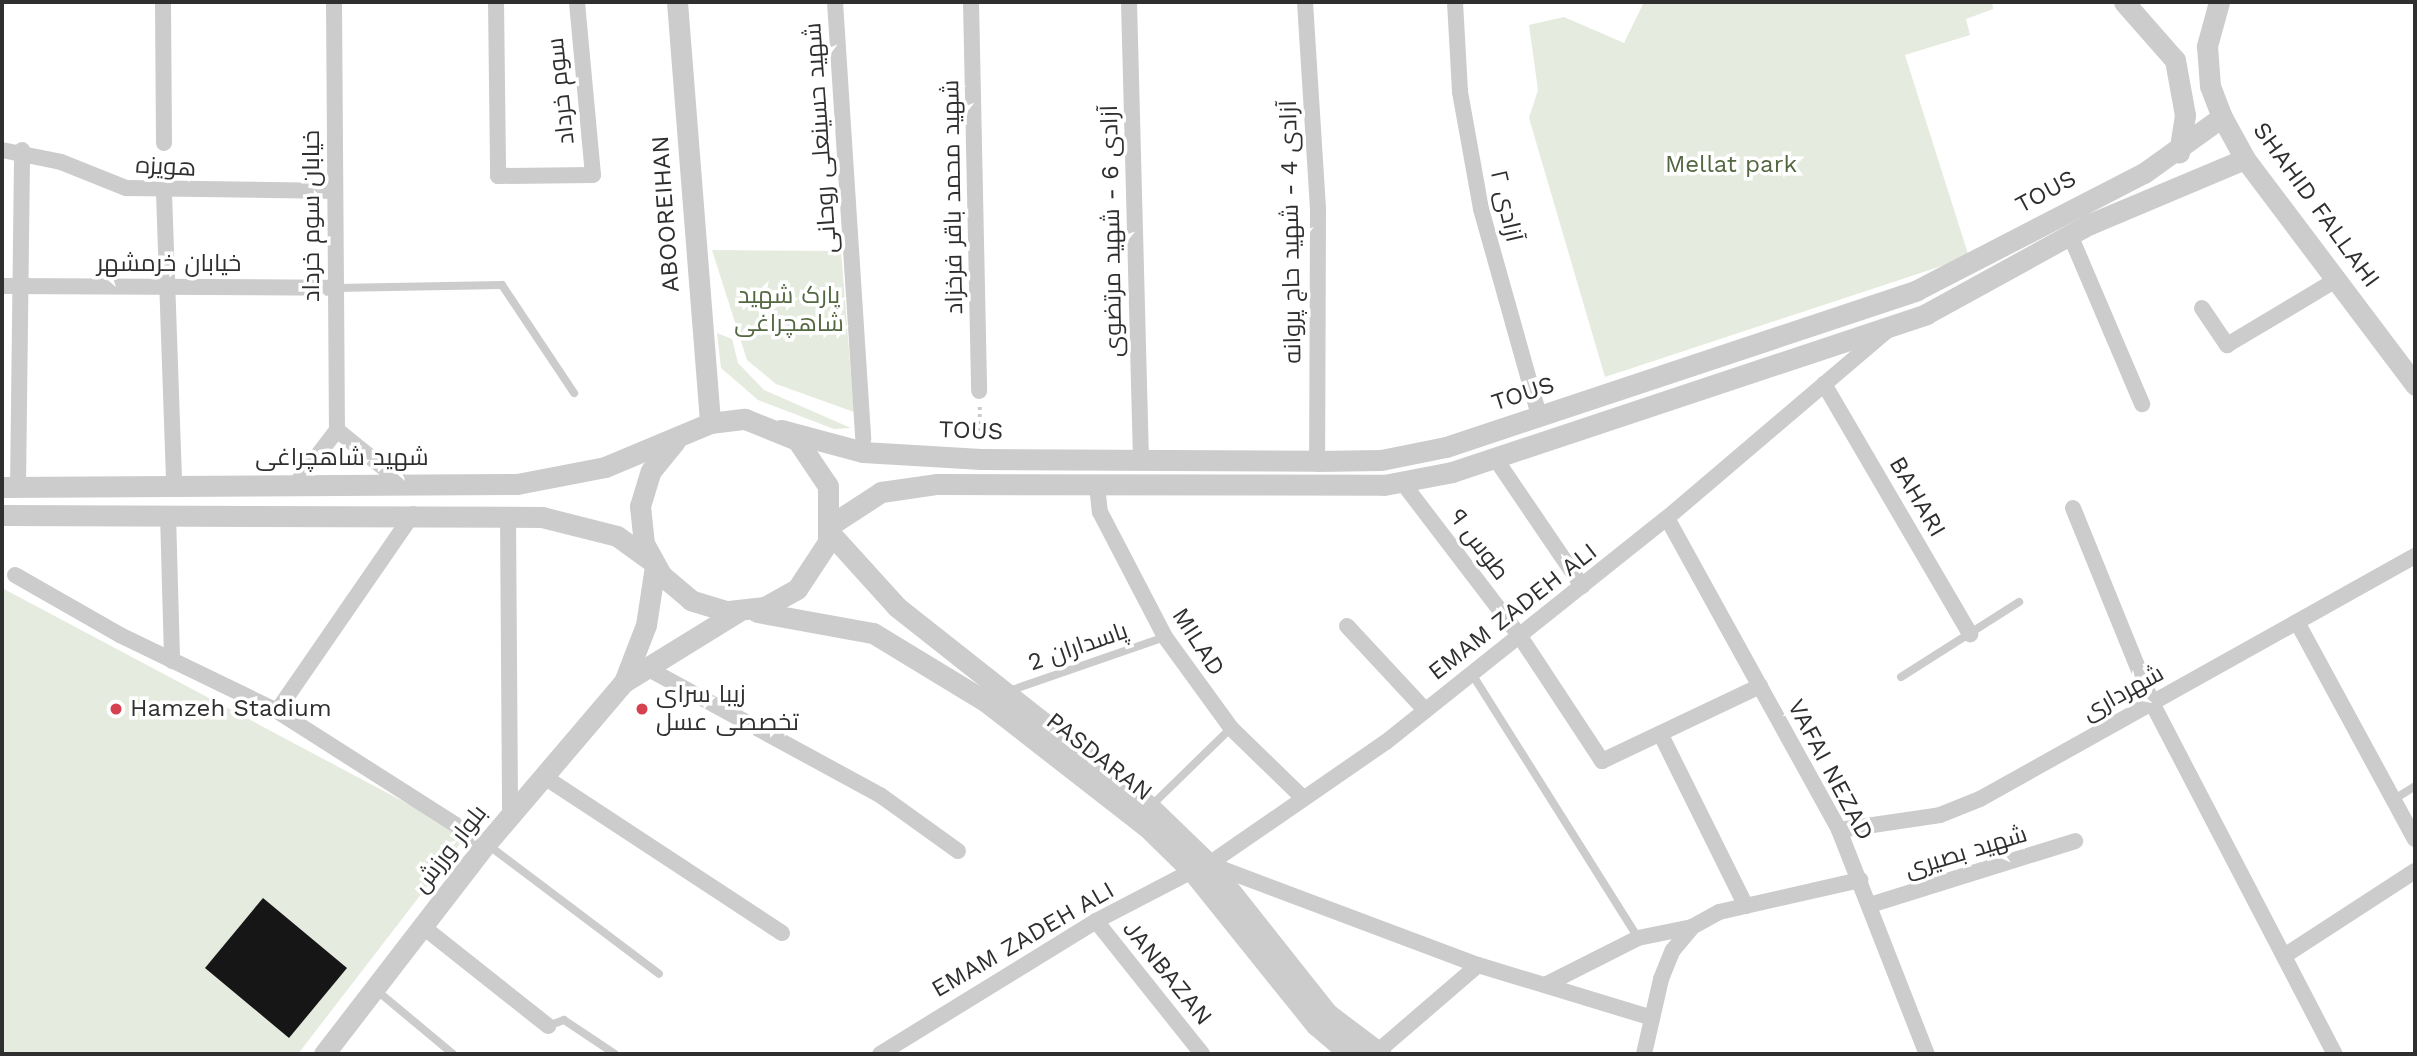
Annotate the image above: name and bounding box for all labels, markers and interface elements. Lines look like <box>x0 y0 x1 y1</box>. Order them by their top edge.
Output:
street label: شهید حسینعلی روحانی <box>799 22 843 254</box>
street label: سوم خرداد <box>541 36 581 146</box>
street label: شهید محمد باقر فرخزاد <box>937 79 969 315</box>
street label: آزادی 4 - شهید حاج پروانه <box>1274 100 1308 364</box>
street label: آزادی 6 - شهید مرتضوی <box>1095 105 1129 357</box>
street label: SHAHID FALLAHI <box>2246 117 2386 293</box>
street label: خیابان سوم خرداد <box>298 130 326 302</box>
street label: ABOOREIHAN <box>646 135 686 293</box>
street label: هویزه <box>135 151 197 183</box>
park label: Mellat park <box>1665 151 1797 179</box>
street label: TOUS <box>2011 164 2081 220</box>
street label: آزادی ۲ <box>1484 167 1528 245</box>
street label: خیابان خرمشهر <box>97 250 241 278</box>
park label: پارک شهید شاهچراغی <box>734 282 844 338</box>
street label: TOUS <box>1488 370 1558 418</box>
street label: TOUS <box>938 415 1004 447</box>
street label: شهید شاهچراغی <box>255 444 429 472</box>
street label: BAHARI <box>1883 452 1951 542</box>
street label: طوس ۹ <box>1443 504 1515 586</box>
street label: EMAM ZADEH ALI <box>1423 537 1603 687</box>
street label: MILAD <box>1165 603 1231 681</box>
street label: پاسداران 2 <box>1024 617 1132 677</box>
street label: شهرداری <box>2077 659 2169 727</box>
place label: زیبا سرای تخصصی عسل <box>656 681 799 737</box>
place label: Hamzeh Stadium <box>130 695 332 723</box>
street label: VAFAI NEZAD <box>1781 695 1879 845</box>
marker: Hamzeh Stadium <box>108 701 124 717</box>
marker: زیبا سرای تخصصی عسل <box>634 701 650 717</box>
street label: PASDARAN <box>1040 707 1158 807</box>
street label: بلوار ورزش <box>407 799 493 899</box>
street label: شهید بصیری <box>1901 820 2031 884</box>
street label: EMAM ZADEH ALI <box>926 876 1120 1004</box>
street label: JANBAZAN <box>1116 915 1218 1031</box>

